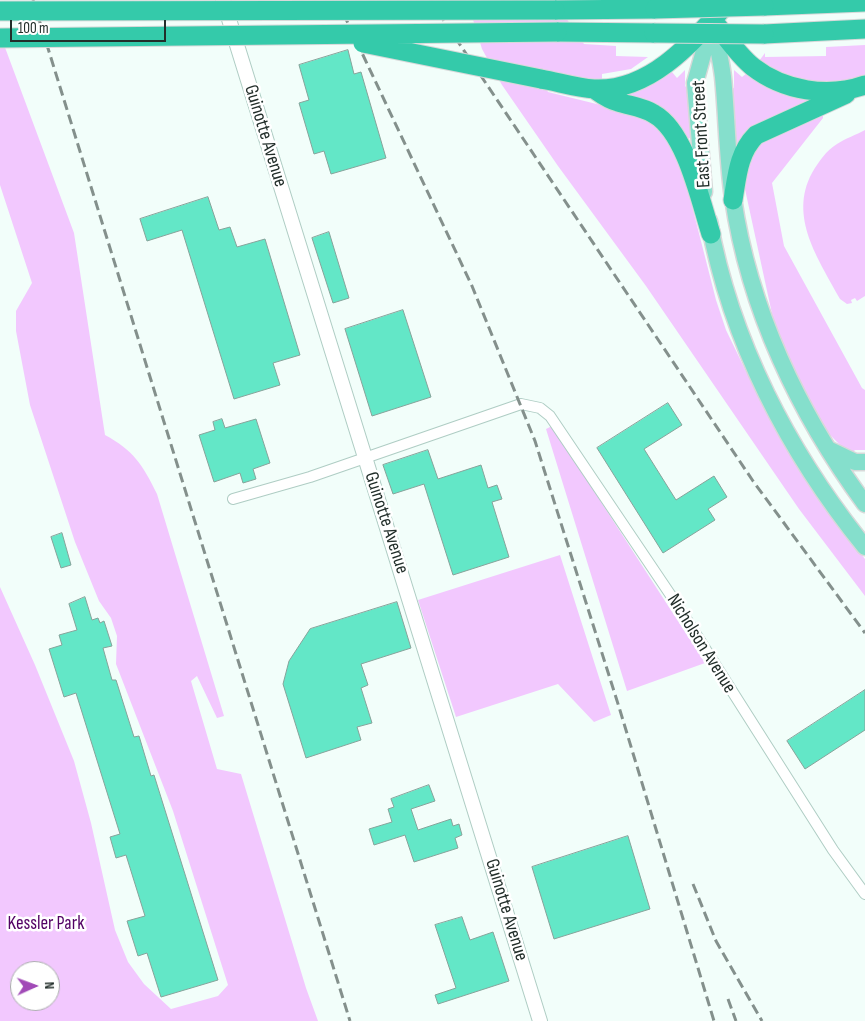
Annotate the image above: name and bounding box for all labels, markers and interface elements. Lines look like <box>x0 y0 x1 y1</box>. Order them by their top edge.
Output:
scale bar <box>12 10 169 42</box>
text: 100 m <box>18 19 49 38</box>
street label: East Front Street <box>688 80 716 188</box>
street label: Guinotte Avenue <box>239 82 291 190</box>
street label: Guinotte Avenue <box>359 469 413 577</box>
street label: Nicholson Avenue <box>661 590 741 698</box>
street label: Guinotte Avenue <box>480 856 532 964</box>
park label: Kessler Park <box>8 913 84 935</box>
north arrow <box>10 961 60 1011</box>
text: N <box>41 981 58 990</box>

